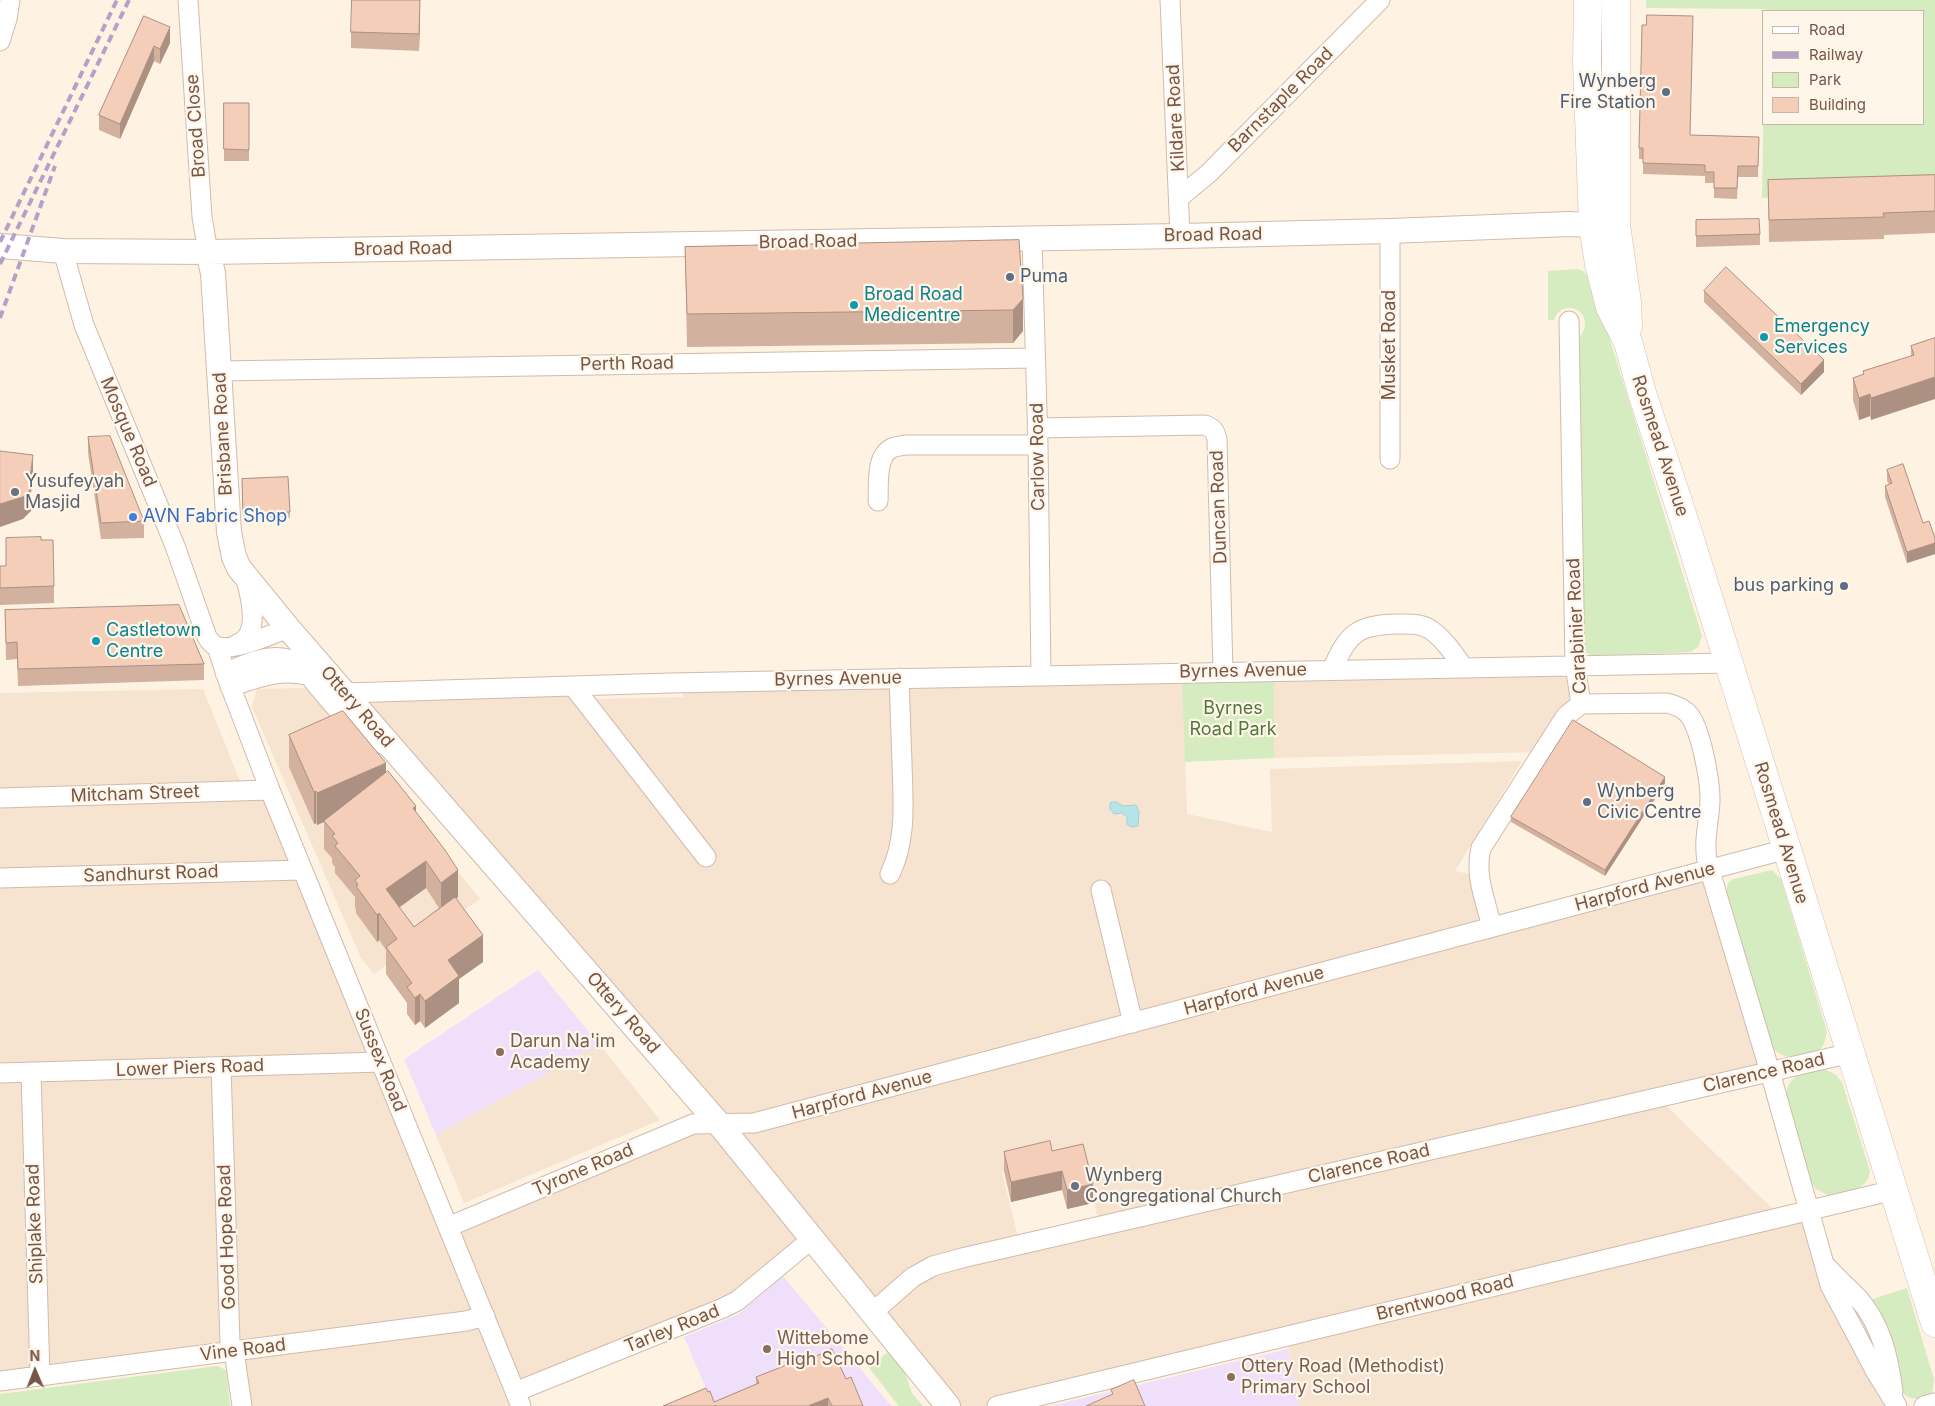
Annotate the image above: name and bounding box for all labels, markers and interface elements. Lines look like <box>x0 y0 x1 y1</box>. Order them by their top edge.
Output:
legend <box>1762 10 1925 125</box>
text: Road <box>1809 20 1845 39</box>
street label: Barnstaple Road <box>1224 43 1338 157</box>
text: Railway <box>1809 45 1863 64</box>
street label: Kildare Road <box>1162 64 1190 172</box>
text: Park <box>1809 70 1841 89</box>
place label: Wynberg Fire Station <box>1560 71 1656 114</box>
street label: Broad Close <box>182 74 210 178</box>
marker: Wynberg Fire Station <box>1660 86 1672 98</box>
text: Building <box>1809 95 1866 114</box>
street label: Broad Road <box>1163 223 1263 247</box>
street label: Broad Road <box>758 230 858 254</box>
street label: Broad Road <box>353 237 453 261</box>
place label: Puma <box>1020 266 1068 288</box>
marker: Puma <box>1004 271 1016 283</box>
place label: Broad Road Medicentre <box>864 284 963 326</box>
street label: Musket Road <box>1379 290 1401 400</box>
marker: Broad Road Medicentre <box>848 299 860 311</box>
place label: Emergency Services <box>1774 316 1870 358</box>
marker: Emergency Services <box>1758 331 1770 343</box>
street label: Perth Road <box>580 352 674 376</box>
street label: Brisbane Road <box>209 372 237 496</box>
street label: Rosmead Avenue <box>1627 373 1693 519</box>
street label: Mosque Road <box>95 374 161 490</box>
street label: Carlow Road <box>1026 403 1050 511</box>
street label: Duncan Road <box>1206 450 1232 564</box>
place label: Yusufeyyah Masjid <box>25 471 124 514</box>
marker: Yusufeyyah Masjid <box>9 486 21 498</box>
place label: AVN Fabric Shop <box>143 506 287 528</box>
marker: AVN Fabric Shop <box>127 511 139 523</box>
street label: Carabinier Road <box>1563 557 1591 695</box>
place label: bus parking <box>1733 575 1834 597</box>
marker: bus parking <box>1838 580 1850 592</box>
place label: Castletown Centre <box>106 620 201 662</box>
marker: Castletown Centre <box>90 635 102 647</box>
street label: Byrnes Avenue <box>1179 659 1307 683</box>
street label: Ottery Road <box>316 662 398 752</box>
street label: Byrnes Avenue <box>774 667 902 691</box>
park label: Byrnes Road Park <box>1189 698 1277 741</box>
street label: Rosmead Avenue <box>1749 759 1813 907</box>
street label: Mitcham Street <box>70 781 200 807</box>
place label: Wynberg Civic Centre <box>1597 781 1701 824</box>
marker: Wynberg Civic Centre <box>1581 796 1593 808</box>
street label: Harpford Avenue <box>1573 858 1717 916</box>
street label: Sandhurst Road <box>83 861 219 887</box>
street label: Harpford Avenue <box>1182 962 1326 1020</box>
street label: Ottery Road <box>582 968 664 1058</box>
street label: Sussex Road <box>349 1005 411 1115</box>
place label: Darun Na'im Academy <box>510 1031 615 1074</box>
marker: Darun Na'im Academy <box>494 1046 506 1058</box>
street label: Clarence Road <box>1701 1048 1827 1098</box>
street label: Lower Piers Road <box>115 1055 265 1081</box>
street label: Harpford Avenue <box>790 1066 934 1124</box>
street label: Tyrone Road <box>529 1139 637 1201</box>
street label: Clarence Road <box>1306 1139 1432 1189</box>
street label: Shiplake Road <box>22 1163 48 1285</box>
street label: Good Hope Road <box>214 1164 240 1310</box>
place label: Wynberg Congregational Church <box>1085 1165 1282 1208</box>
marker: Wynberg Congregational Church <box>1069 1180 1081 1192</box>
street label: Brentwood Road <box>1374 1270 1516 1326</box>
street label: Tarley Road <box>621 1300 723 1358</box>
place label: Wittebome High School <box>777 1328 880 1370</box>
street label: Vine Road <box>199 1334 287 1366</box>
marker: Wittebome High School <box>761 1343 773 1355</box>
north arrow <box>10 1346 60 1396</box>
text: N <box>29 1347 40 1364</box>
place label: Ottery Road (Methodist) Primary School <box>1241 1356 1445 1398</box>
marker: Ottery Road (Methodist) Primary School <box>1225 1371 1237 1383</box>

